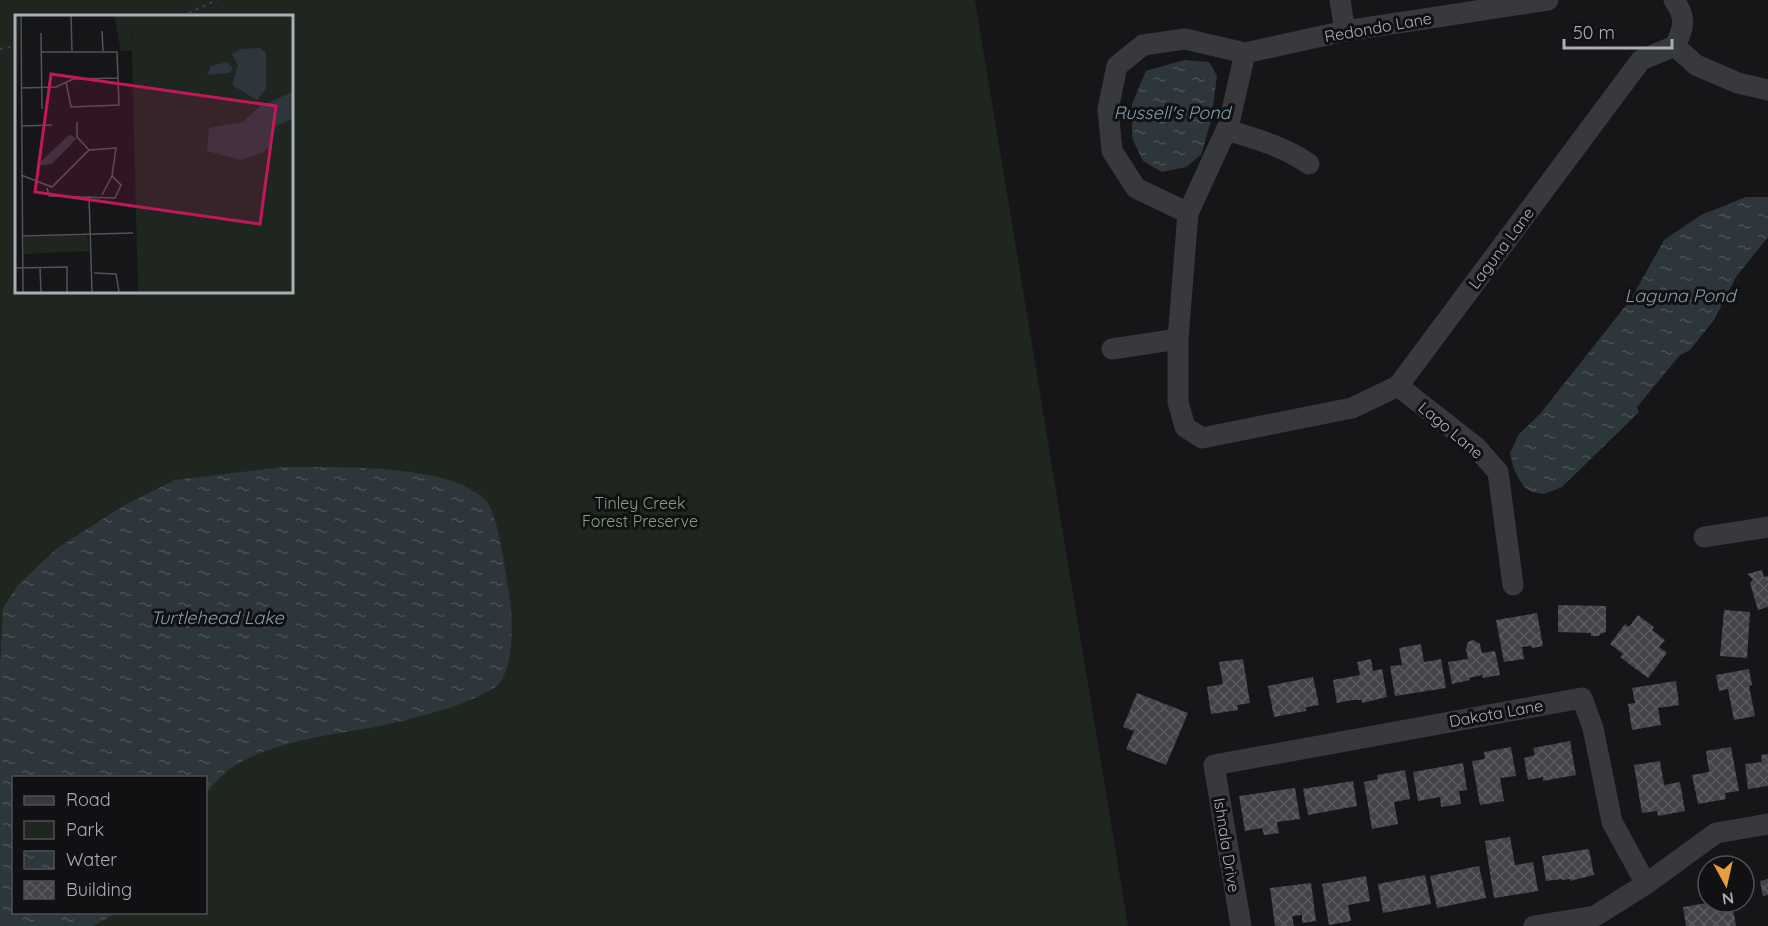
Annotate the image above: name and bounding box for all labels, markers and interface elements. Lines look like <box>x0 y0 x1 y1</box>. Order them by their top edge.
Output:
street label: Redondo Lane <box>1323 8 1433 46</box>
scale bar <box>1564 12 1672 50</box>
inset map <box>15 15 292 292</box>
text: 50 m <box>1573 21 1615 44</box>
water label: Russell's Pond <box>1113 101 1233 124</box>
street label: Laguna Lane <box>1464 203 1538 293</box>
water label: Laguna Pond <box>1625 284 1737 307</box>
street label: Lago Lane <box>1415 397 1487 463</box>
park label: Tinley Creek Forest Preserve <box>582 493 698 531</box>
water label: Turtlehead Lake <box>150 606 284 629</box>
street label: Dakota Lane <box>1447 695 1545 731</box>
legend <box>12 776 207 914</box>
text: Road <box>66 788 111 811</box>
street label: Ishnala Drive <box>1210 796 1244 894</box>
text: Park <box>66 818 104 841</box>
text: Water <box>66 848 117 871</box>
north arrow <box>1696 854 1756 914</box>
text: Building <box>66 878 132 901</box>
text: N <box>1721 888 1735 910</box>

